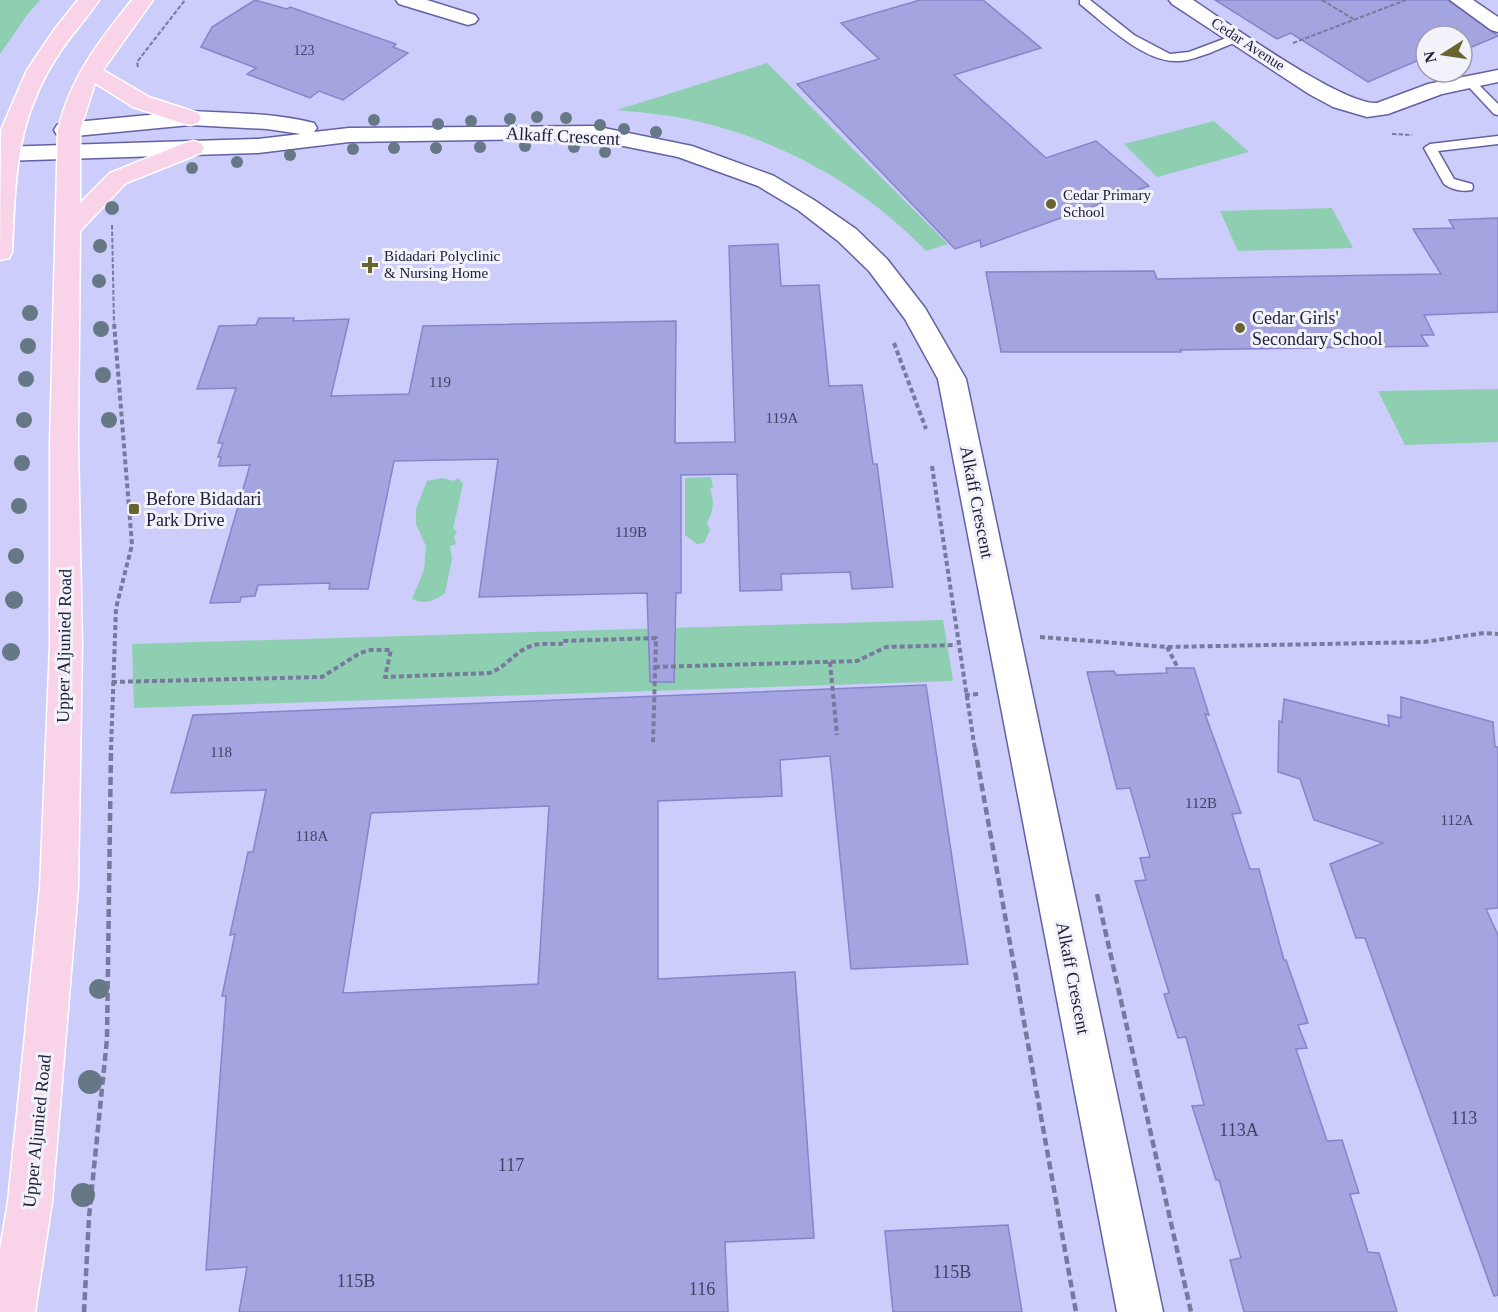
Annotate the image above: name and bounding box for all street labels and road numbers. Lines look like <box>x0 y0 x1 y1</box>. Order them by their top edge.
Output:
street label: Cedar Avenue <box>1208 14 1288 74</box>
street label: Alkaff Crescent <box>505 123 621 149</box>
street label: Alkaff Crescent <box>956 444 998 560</box>
street label: Upper Aljunied Road <box>53 569 75 723</box>
street label: Alkaff Crescent <box>1052 920 1094 1036</box>
street label: Upper Aljunied Road <box>19 1053 55 1209</box>

